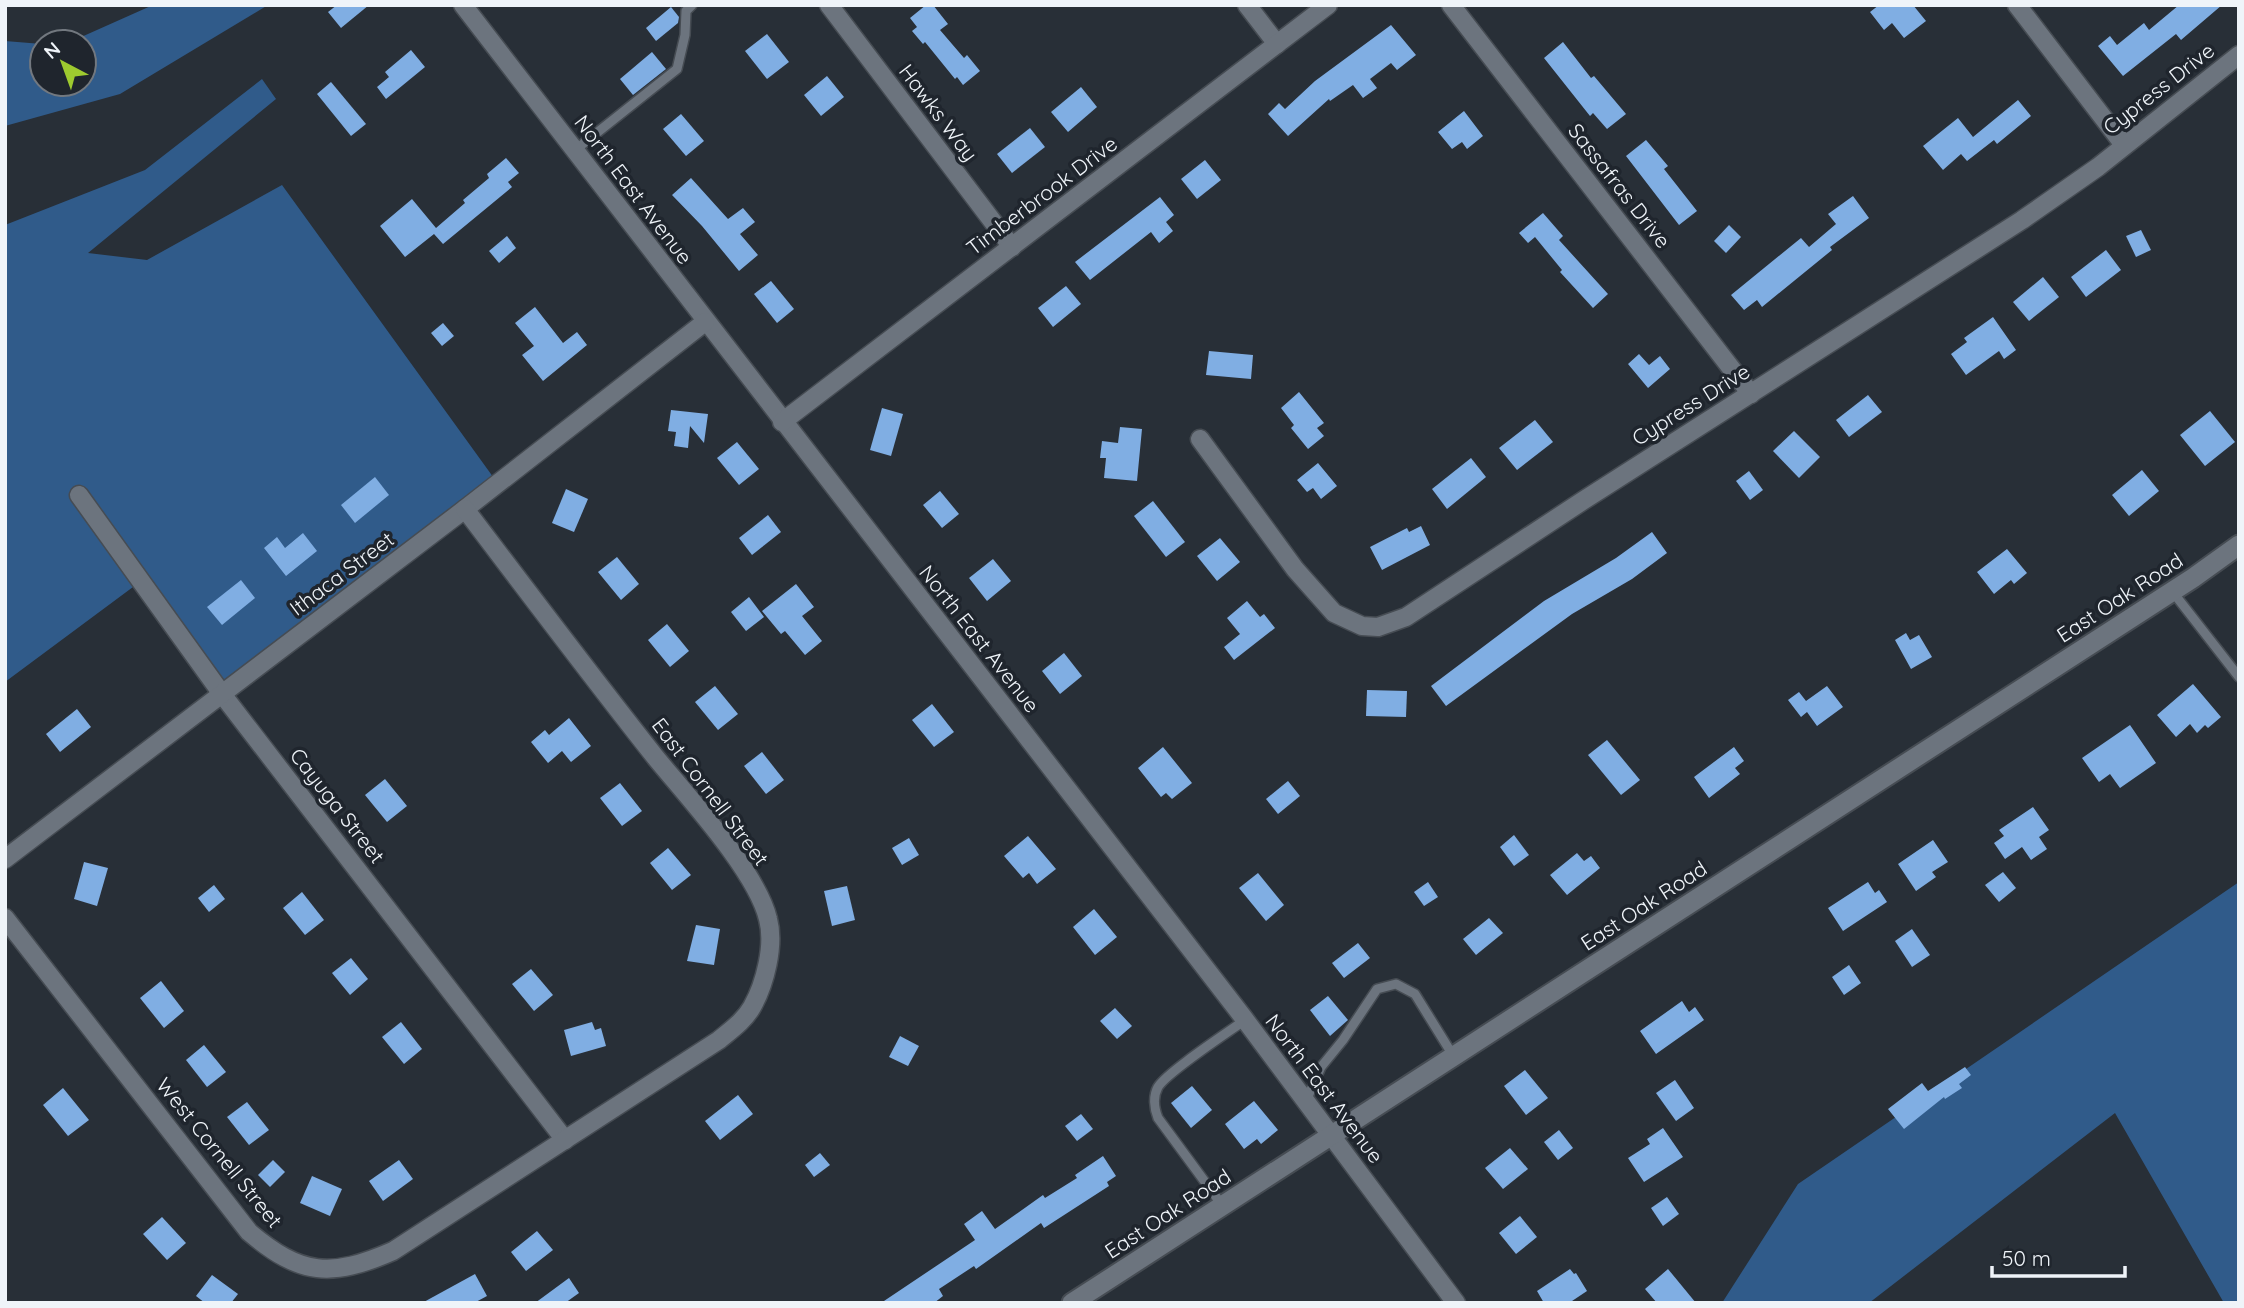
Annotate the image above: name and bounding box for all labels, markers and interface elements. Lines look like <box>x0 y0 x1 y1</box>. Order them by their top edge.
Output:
north arrow <box>28 28 98 98</box>
text: N <box>39 37 65 64</box>
street label: Cypress Drive <box>2098 37 2219 140</box>
street label: Hawks Way <box>894 59 984 166</box>
street label: North East Avenue <box>569 110 698 269</box>
street label: Sassafras Drive <box>1563 118 1677 253</box>
street label: Timberbrook Drive <box>961 130 1122 260</box>
street label: Cypress Drive <box>1627 358 1754 451</box>
street label: Ithaca Street <box>284 526 399 621</box>
street label: East Oak Road <box>2051 547 2187 648</box>
street label: North East Avenue <box>914 559 1045 717</box>
street label: East Cornell Street <box>647 712 775 871</box>
street label: Cayuga Street <box>285 743 391 868</box>
street label: East Oak Road <box>1575 855 1711 956</box>
street label: North East Avenue <box>1260 1009 1389 1168</box>
street label: West Cornell Street <box>151 1072 288 1233</box>
street label: East Oak Road <box>1099 1163 1235 1264</box>
scale bar <box>1992 1234 2125 1278</box>
text: 50 m <box>2002 1245 2051 1271</box>

